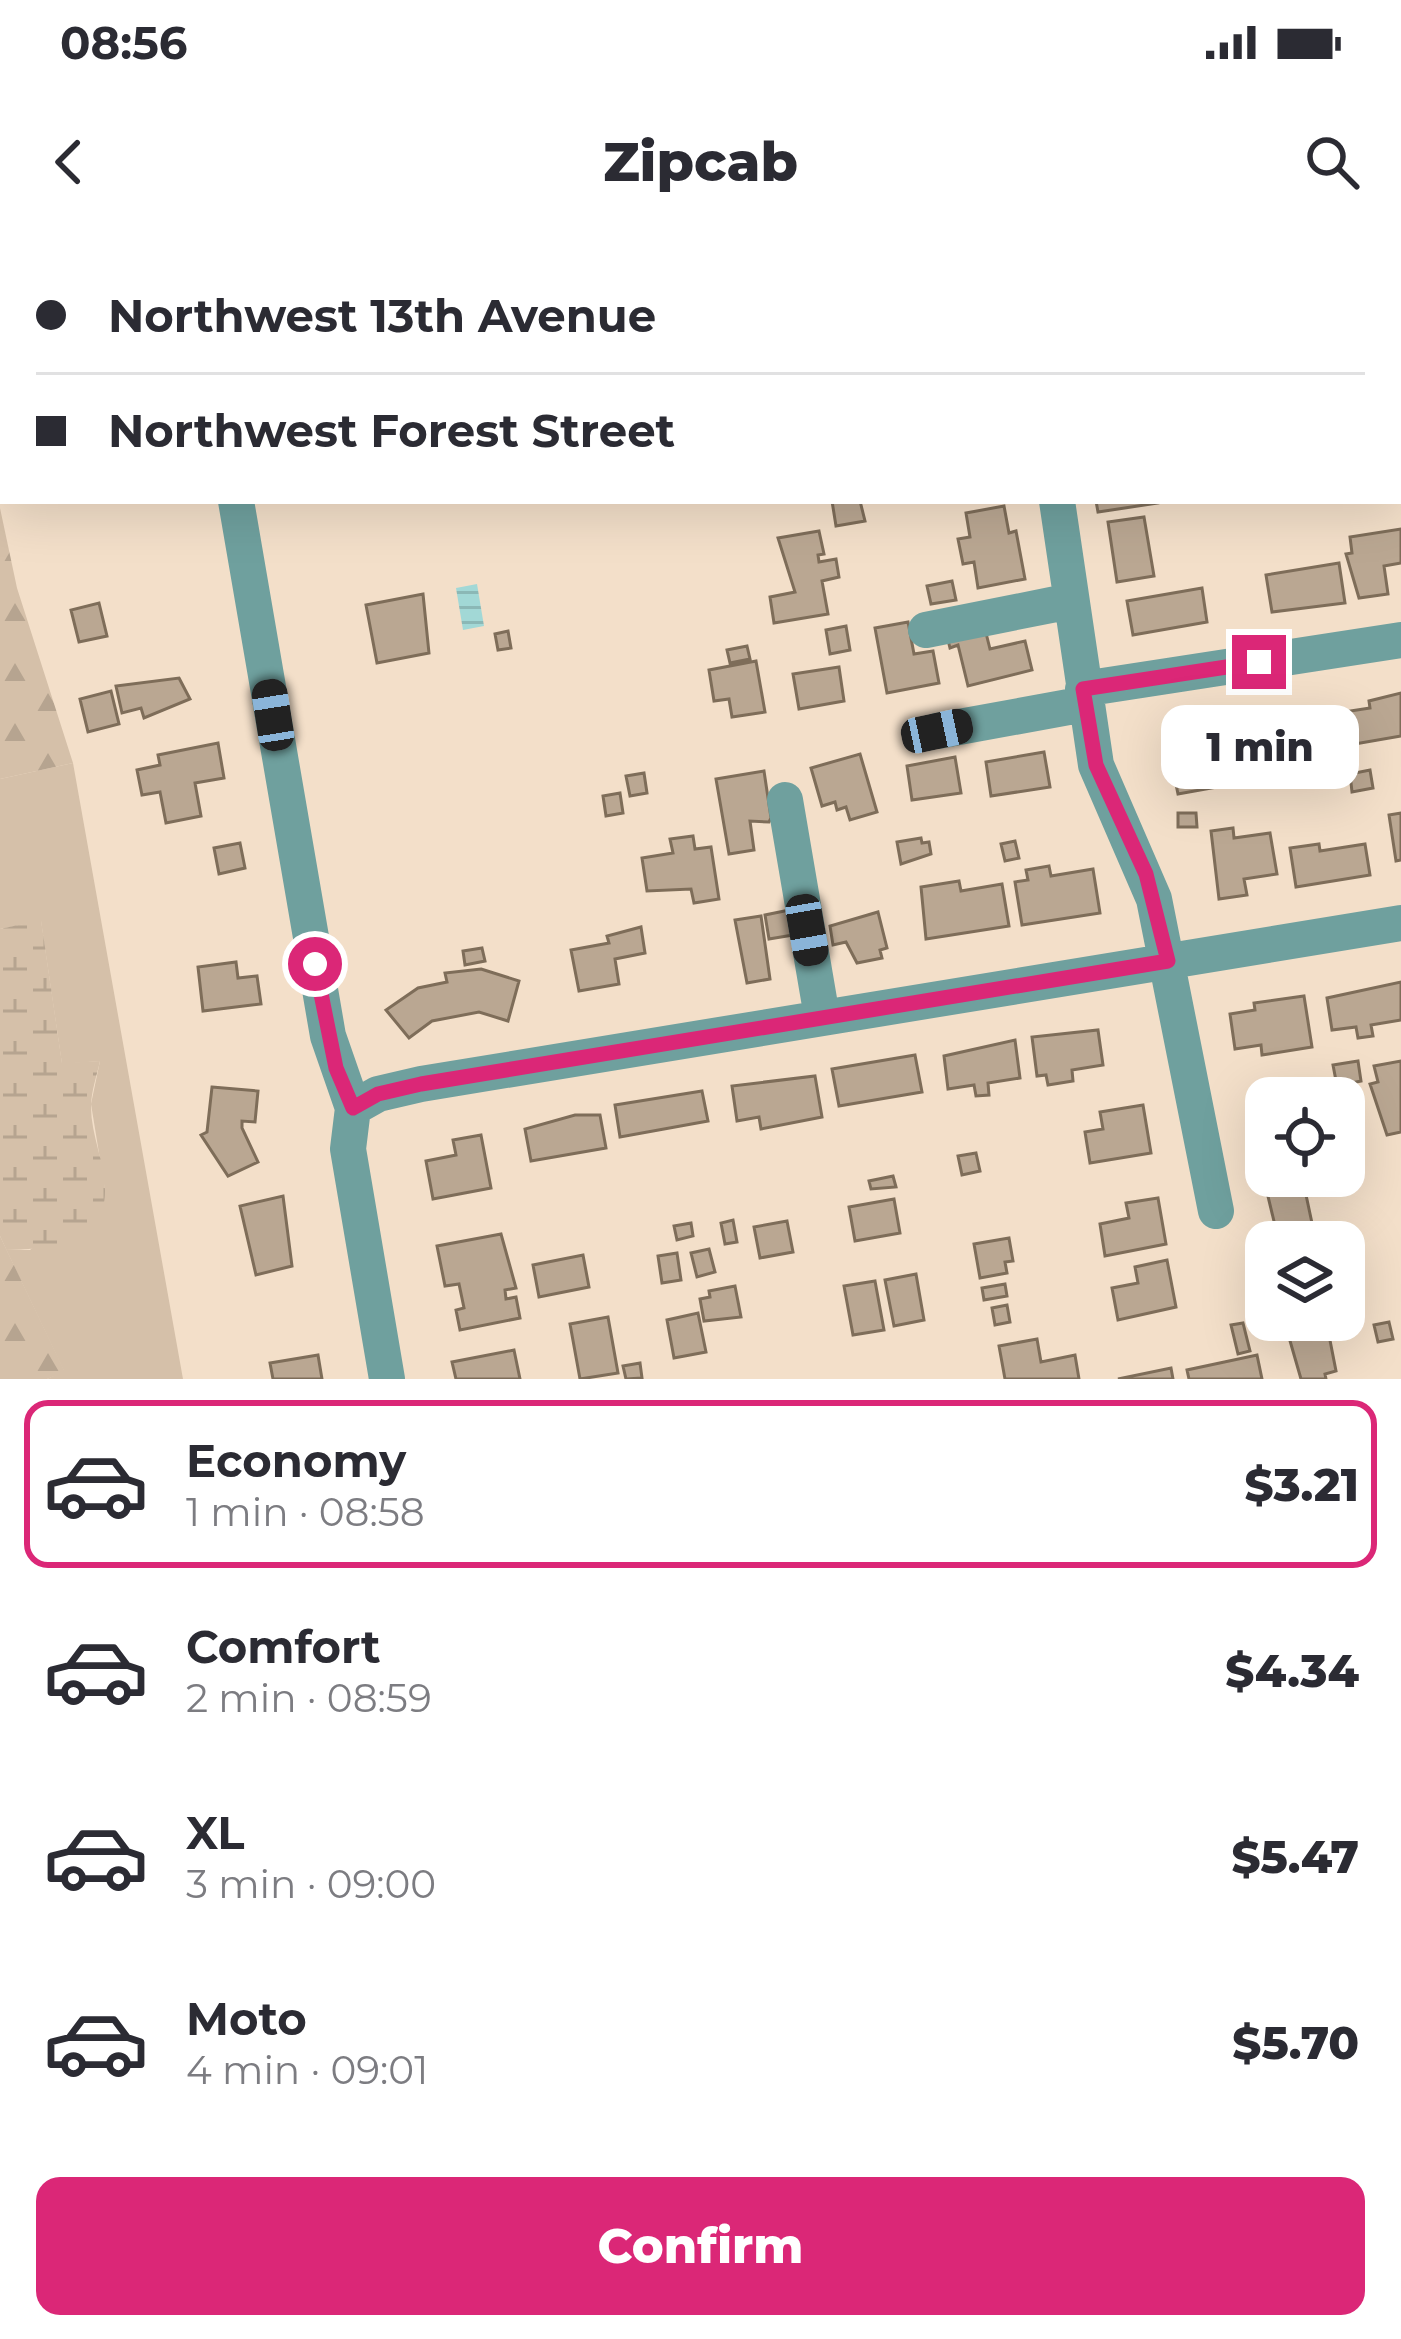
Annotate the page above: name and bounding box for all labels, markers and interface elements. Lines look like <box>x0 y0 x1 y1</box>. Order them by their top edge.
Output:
text: 08:56 <box>60 15 188 70</box>
icon: back <box>36 129 102 195</box>
text: Zipcab <box>603 129 798 195</box>
icon: search <box>1299 129 1365 195</box>
text: Northwest 13th Avenue <box>108 288 656 343</box>
text: Northwest Forest Street <box>108 403 675 458</box>
route end <box>1232 635 1286 689</box>
car <box>250 677 296 753</box>
callout: 1 min <box>1160 704 1358 788</box>
car <box>898 706 976 756</box>
text: 1 min <box>1206 723 1314 771</box>
car <box>783 891 831 969</box>
route start <box>288 937 342 991</box>
map controls <box>1245 1077 1365 1341</box>
button: locate <box>1245 1077 1365 1197</box>
button: layers <box>1245 1221 1365 1341</box>
icon: car <box>42 1430 150 1538</box>
text: Economy <box>186 1433 406 1488</box>
text: $3.21 <box>1244 1457 1359 1512</box>
text: 1 min · 08:58 <box>186 1488 425 1536</box>
icon: car <box>42 1616 150 1724</box>
text: Comfort <box>186 1619 381 1674</box>
text: $4.34 <box>1225 1643 1359 1698</box>
text: 2 min · 08:59 <box>186 1674 432 1722</box>
icon: car <box>42 1802 150 1910</box>
text: XL <box>186 1805 244 1860</box>
text: $5.47 <box>1231 1829 1359 1884</box>
text: 3 min · 09:00 <box>186 1860 436 1908</box>
icon: car <box>42 1988 150 2096</box>
text: Moto <box>186 1991 307 2046</box>
text: $5.70 <box>1232 2015 1359 2070</box>
text: 4 min · 09:01 <box>186 2046 428 2094</box>
button: Confirm <box>36 2177 1365 2315</box>

